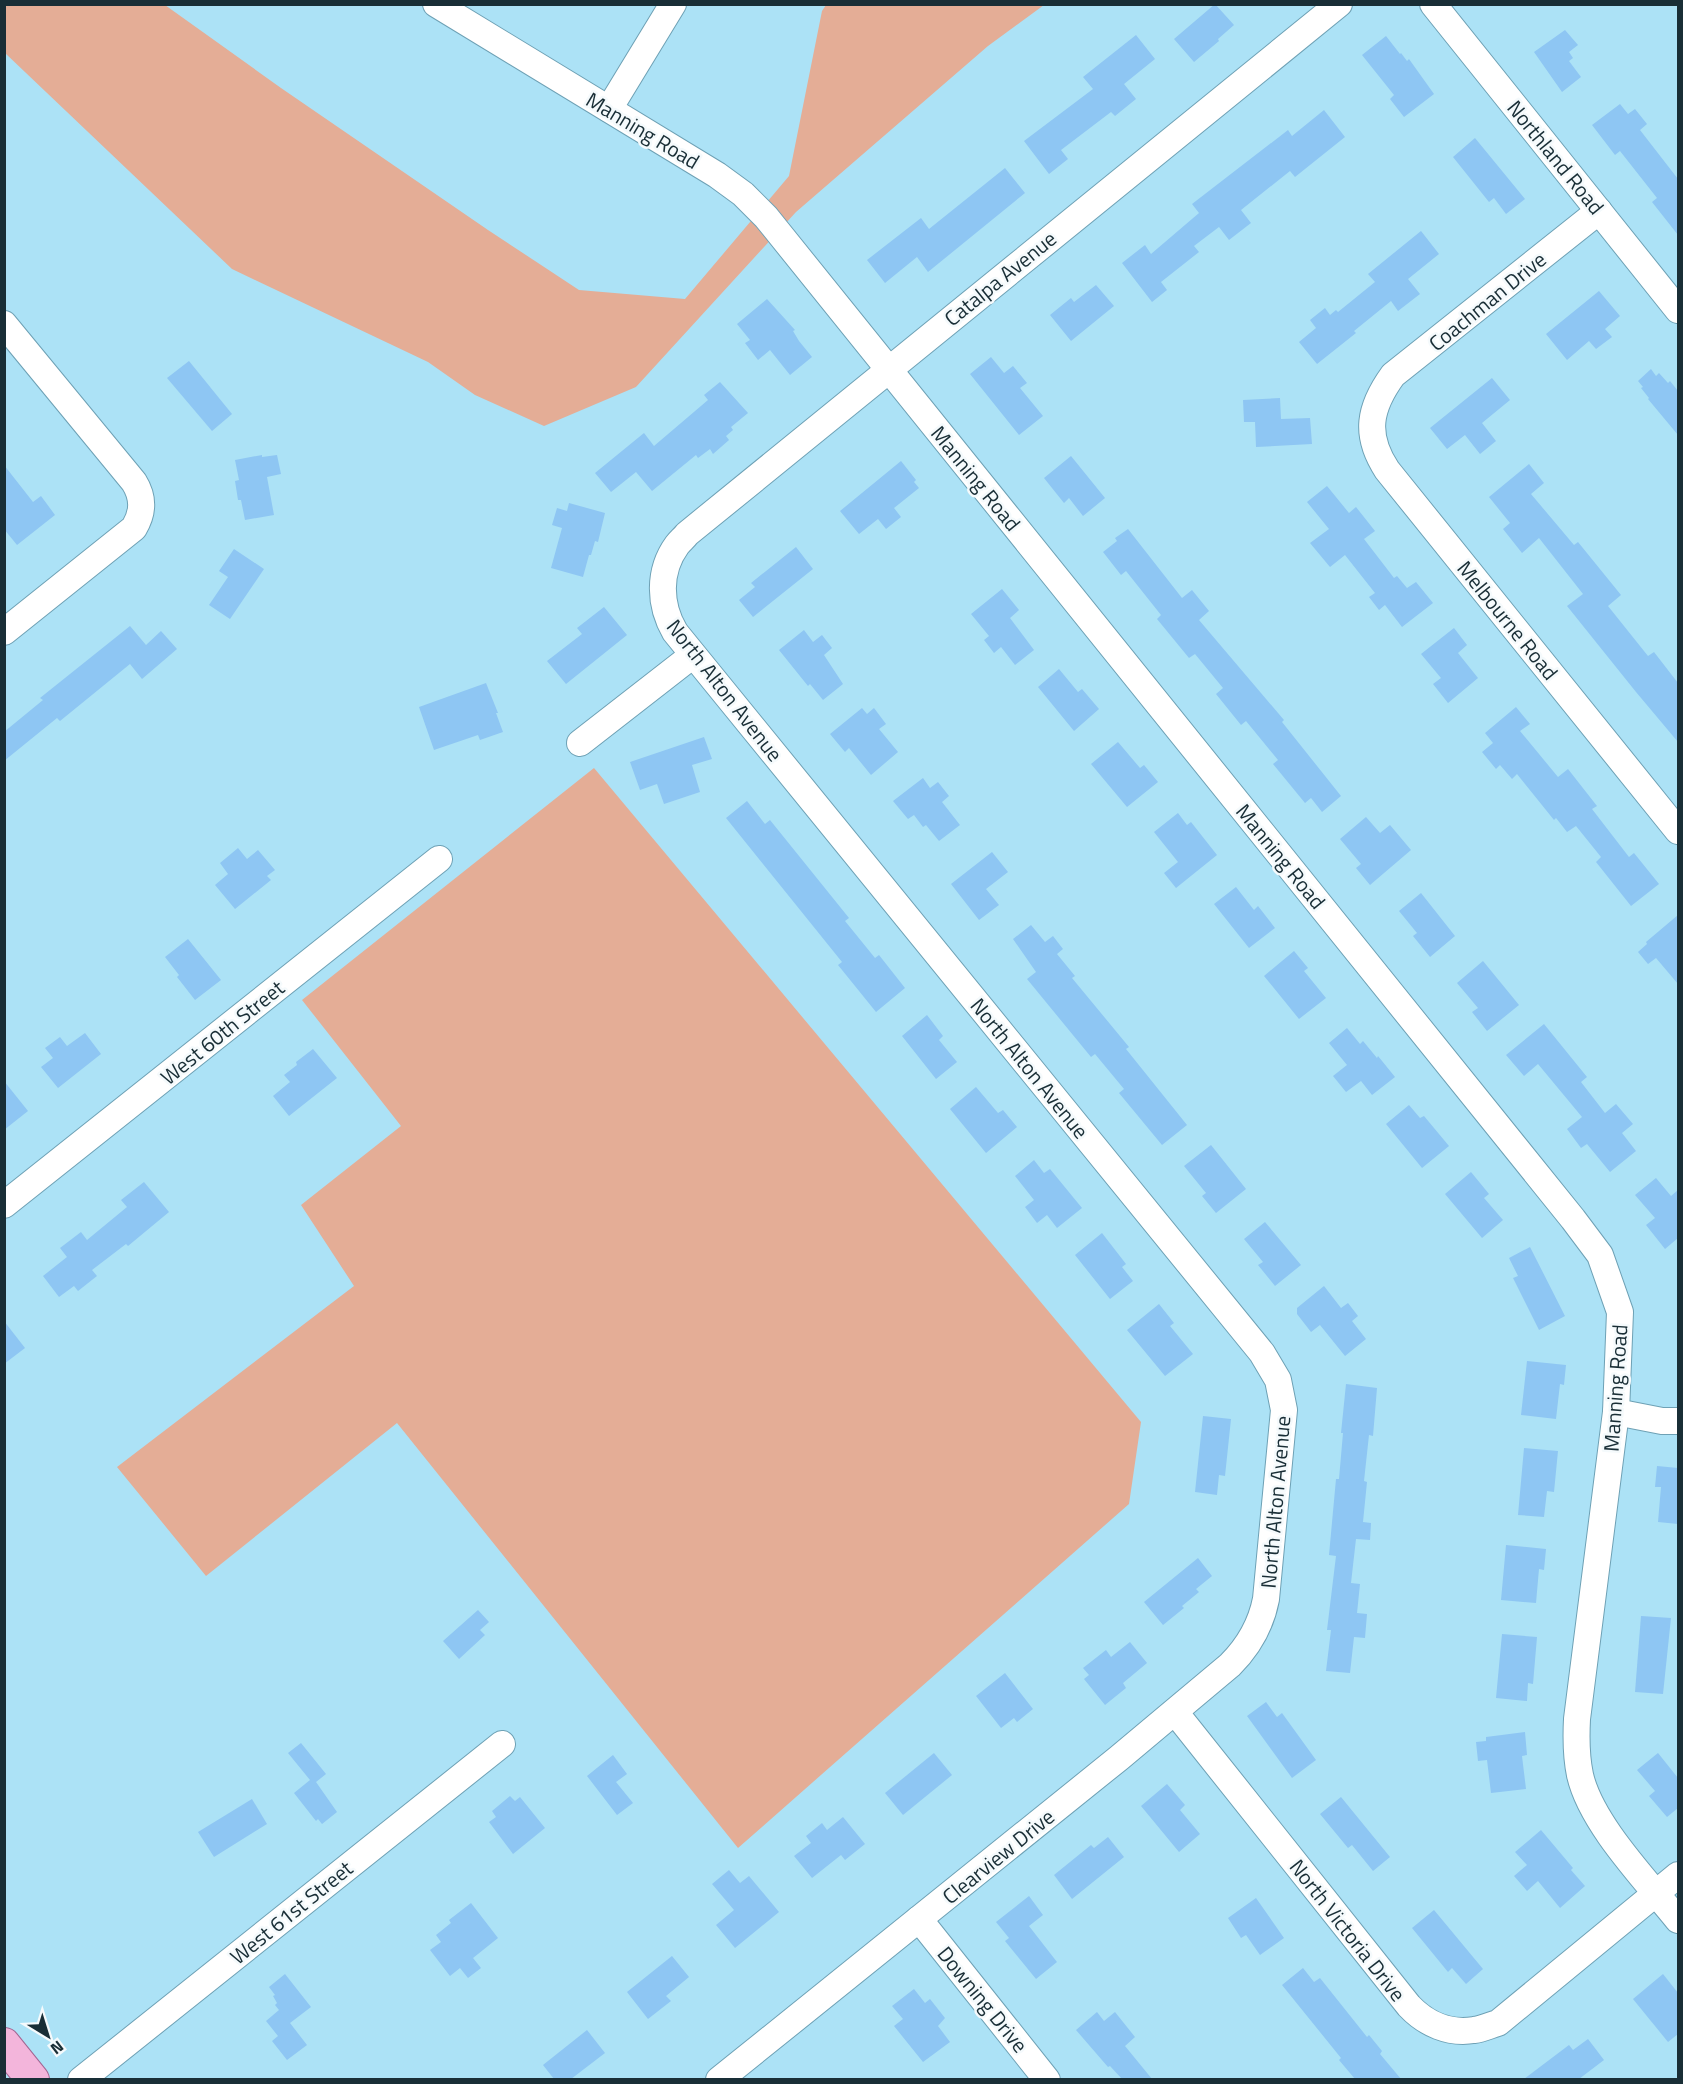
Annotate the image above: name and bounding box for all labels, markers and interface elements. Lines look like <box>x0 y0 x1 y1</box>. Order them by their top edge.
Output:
street label: Manning Road <box>580 83 706 177</box>
street label: Northland Road <box>1500 93 1612 221</box>
street label: Catalpa Avenue <box>937 223 1063 333</box>
street label: Coachman Drive <box>1421 244 1553 358</box>
street label: Manning Road <box>923 418 1029 538</box>
street label: Melbourne Road <box>1450 553 1566 687</box>
street label: North Alton Avenue <box>659 612 791 768</box>
street label: Manning Road <box>1228 796 1334 916</box>
street label: West 60th Street <box>153 972 291 1092</box>
street label: North Alton Avenue <box>963 991 1097 1145</box>
street label: Manning Road <box>1595 1323 1635 1453</box>
street label: North Alton Avenue <box>1252 1414 1298 1590</box>
street label: Clearview Drive <box>935 1801 1061 1911</box>
street label: West 61st Street <box>223 1852 360 1972</box>
street label: North Victoria Drive <box>1282 1852 1414 2008</box>
street label: Downing Drive <box>930 1939 1036 2059</box>
north arrow <box>18 2006 78 2066</box>
text: N <box>45 2035 69 2061</box>

